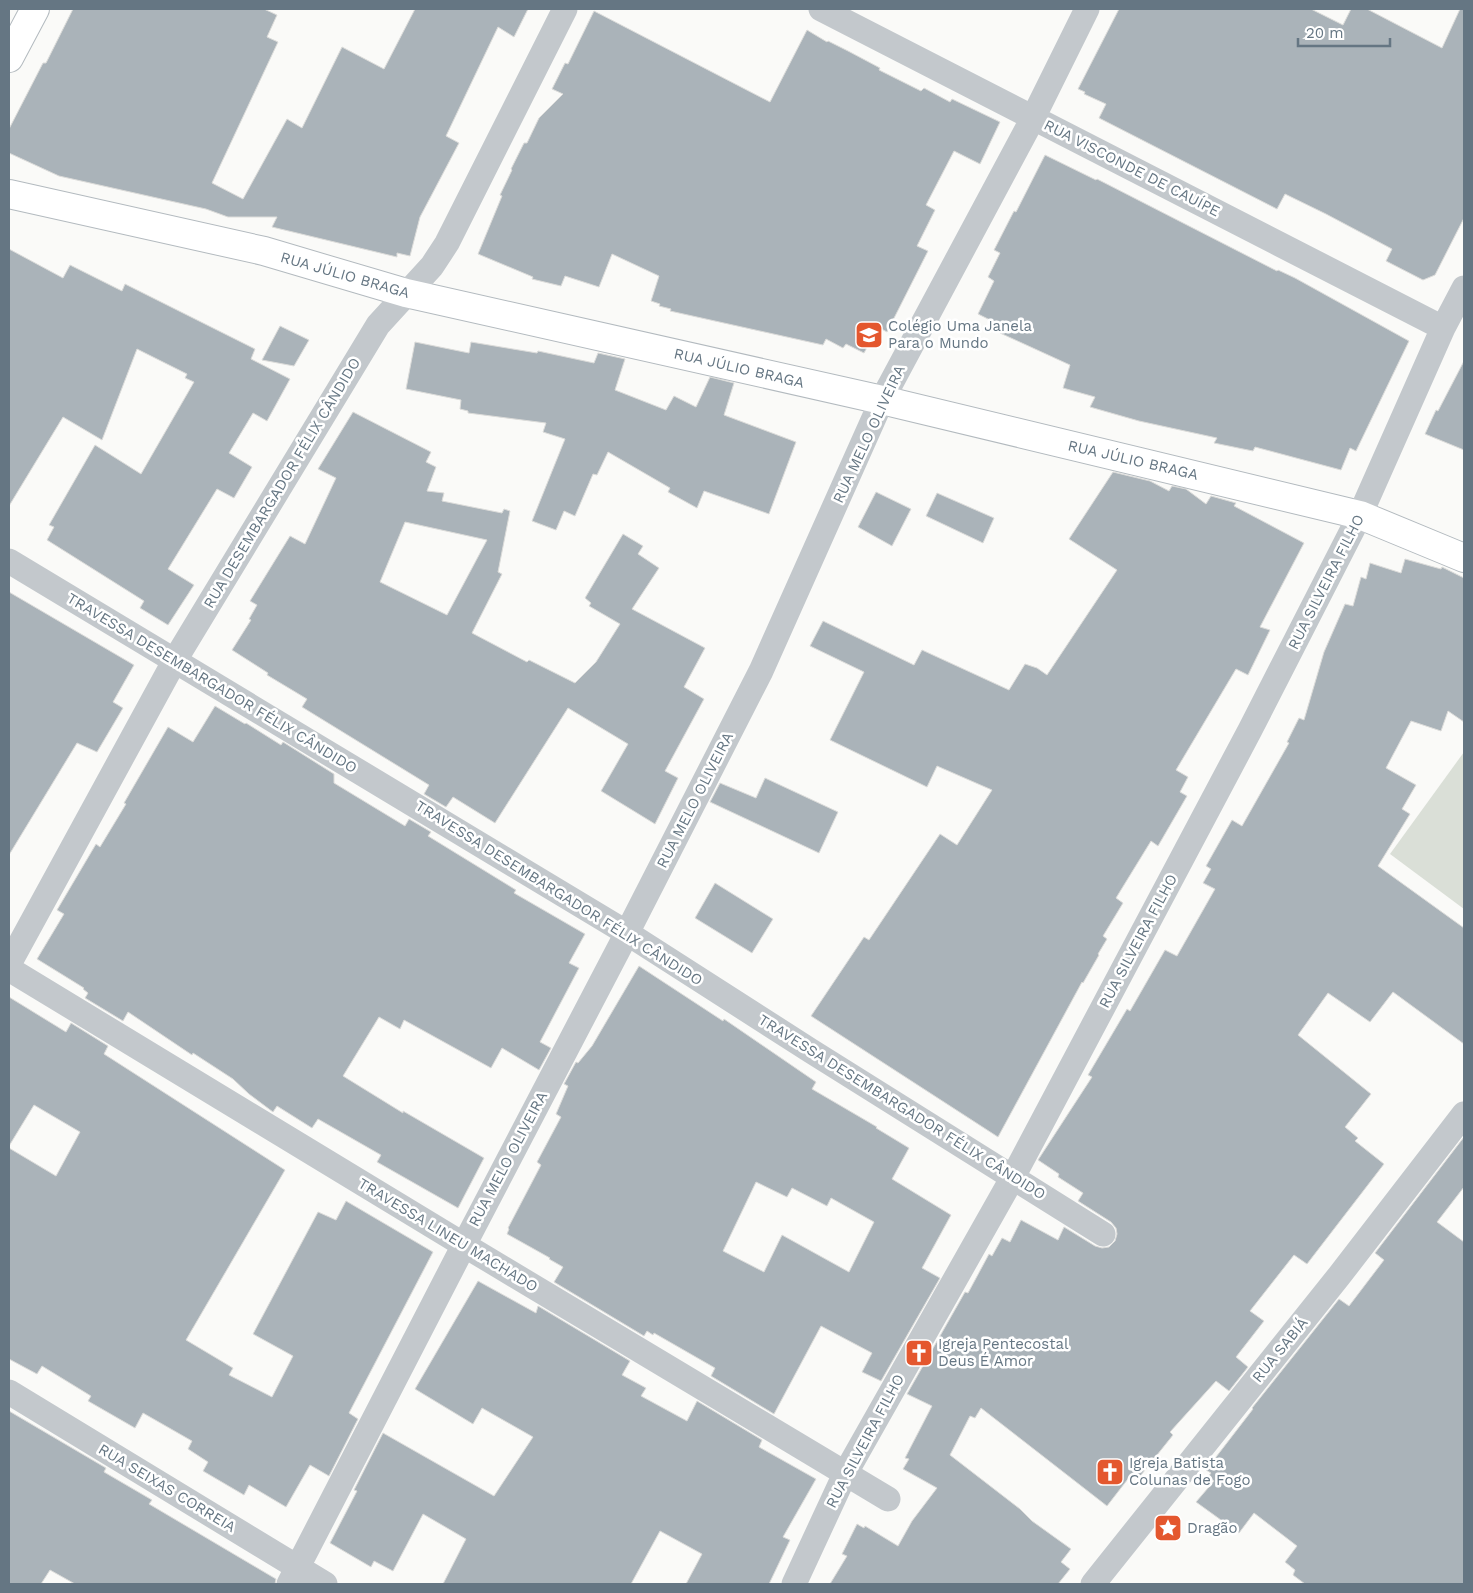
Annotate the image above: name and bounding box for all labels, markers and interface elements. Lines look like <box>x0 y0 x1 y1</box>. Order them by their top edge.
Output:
scale bar <box>1298 15 1390 47</box>
text: 20 m <box>1306 24 1344 42</box>
street label: RUA VISCONDE DE CAUÍPE <box>1041 116 1223 220</box>
street label: RUA JÚLIO BRAGA <box>278 248 412 302</box>
place label: Colégio Uma Janela Para o Mundo <box>888 317 1033 352</box>
school or university icon: Colégio Uma Janela Para o Mundo <box>854 320 884 350</box>
street label: RUA JÚLIO BRAGA <box>672 344 806 392</box>
street label: RUA DESEMBARGADOR FÉLIX CÂNDIDO <box>200 355 364 611</box>
street label: RUA MELO OLIVEIRA <box>829 362 909 506</box>
street label: RUA JÚLIO BRAGA <box>1066 436 1200 484</box>
street label: RUA SILVEIRA FILHO <box>1284 512 1368 652</box>
street label: TRAVESSA DESEMBARGADOR FÉLIX CÂNDIDO <box>64 589 360 777</box>
street label: RUA MELO OLIVEIRA <box>653 729 737 871</box>
street label: TRAVESSA DESEMBARGADOR FÉLIX CÂNDIDO <box>412 797 706 989</box>
street label: RUA SILVEIRA FILHO <box>1095 871 1181 1011</box>
street label: TRAVESSA DESEMBARGADOR FÉLIX CÂNDIDO <box>755 1011 1049 1203</box>
street label: RUA MELO OLIVEIRA <box>465 1088 551 1230</box>
street label: TRAVESSA LINEU MACHADO <box>355 1174 541 1296</box>
street label: RUA SABIÁ <box>1248 1314 1312 1386</box>
place label: Igreja Pentecostal Deus É Amor <box>938 1335 1069 1370</box>
church icon: Igreja Pentecostal Deus É Amor <box>904 1338 934 1368</box>
street label: RUA SILVEIRA FILHO <box>822 1371 908 1511</box>
street label: RUA SEIXAS CORREIA <box>95 1440 239 1536</box>
place label: Igreja Batista Colunas de Fogo <box>1129 1454 1250 1489</box>
church icon: Igreja Batista Colunas de Fogo <box>1095 1457 1125 1487</box>
place icon: Dragão <box>1153 1513 1183 1543</box>
place label: Dragão <box>1187 1519 1238 1537</box>

